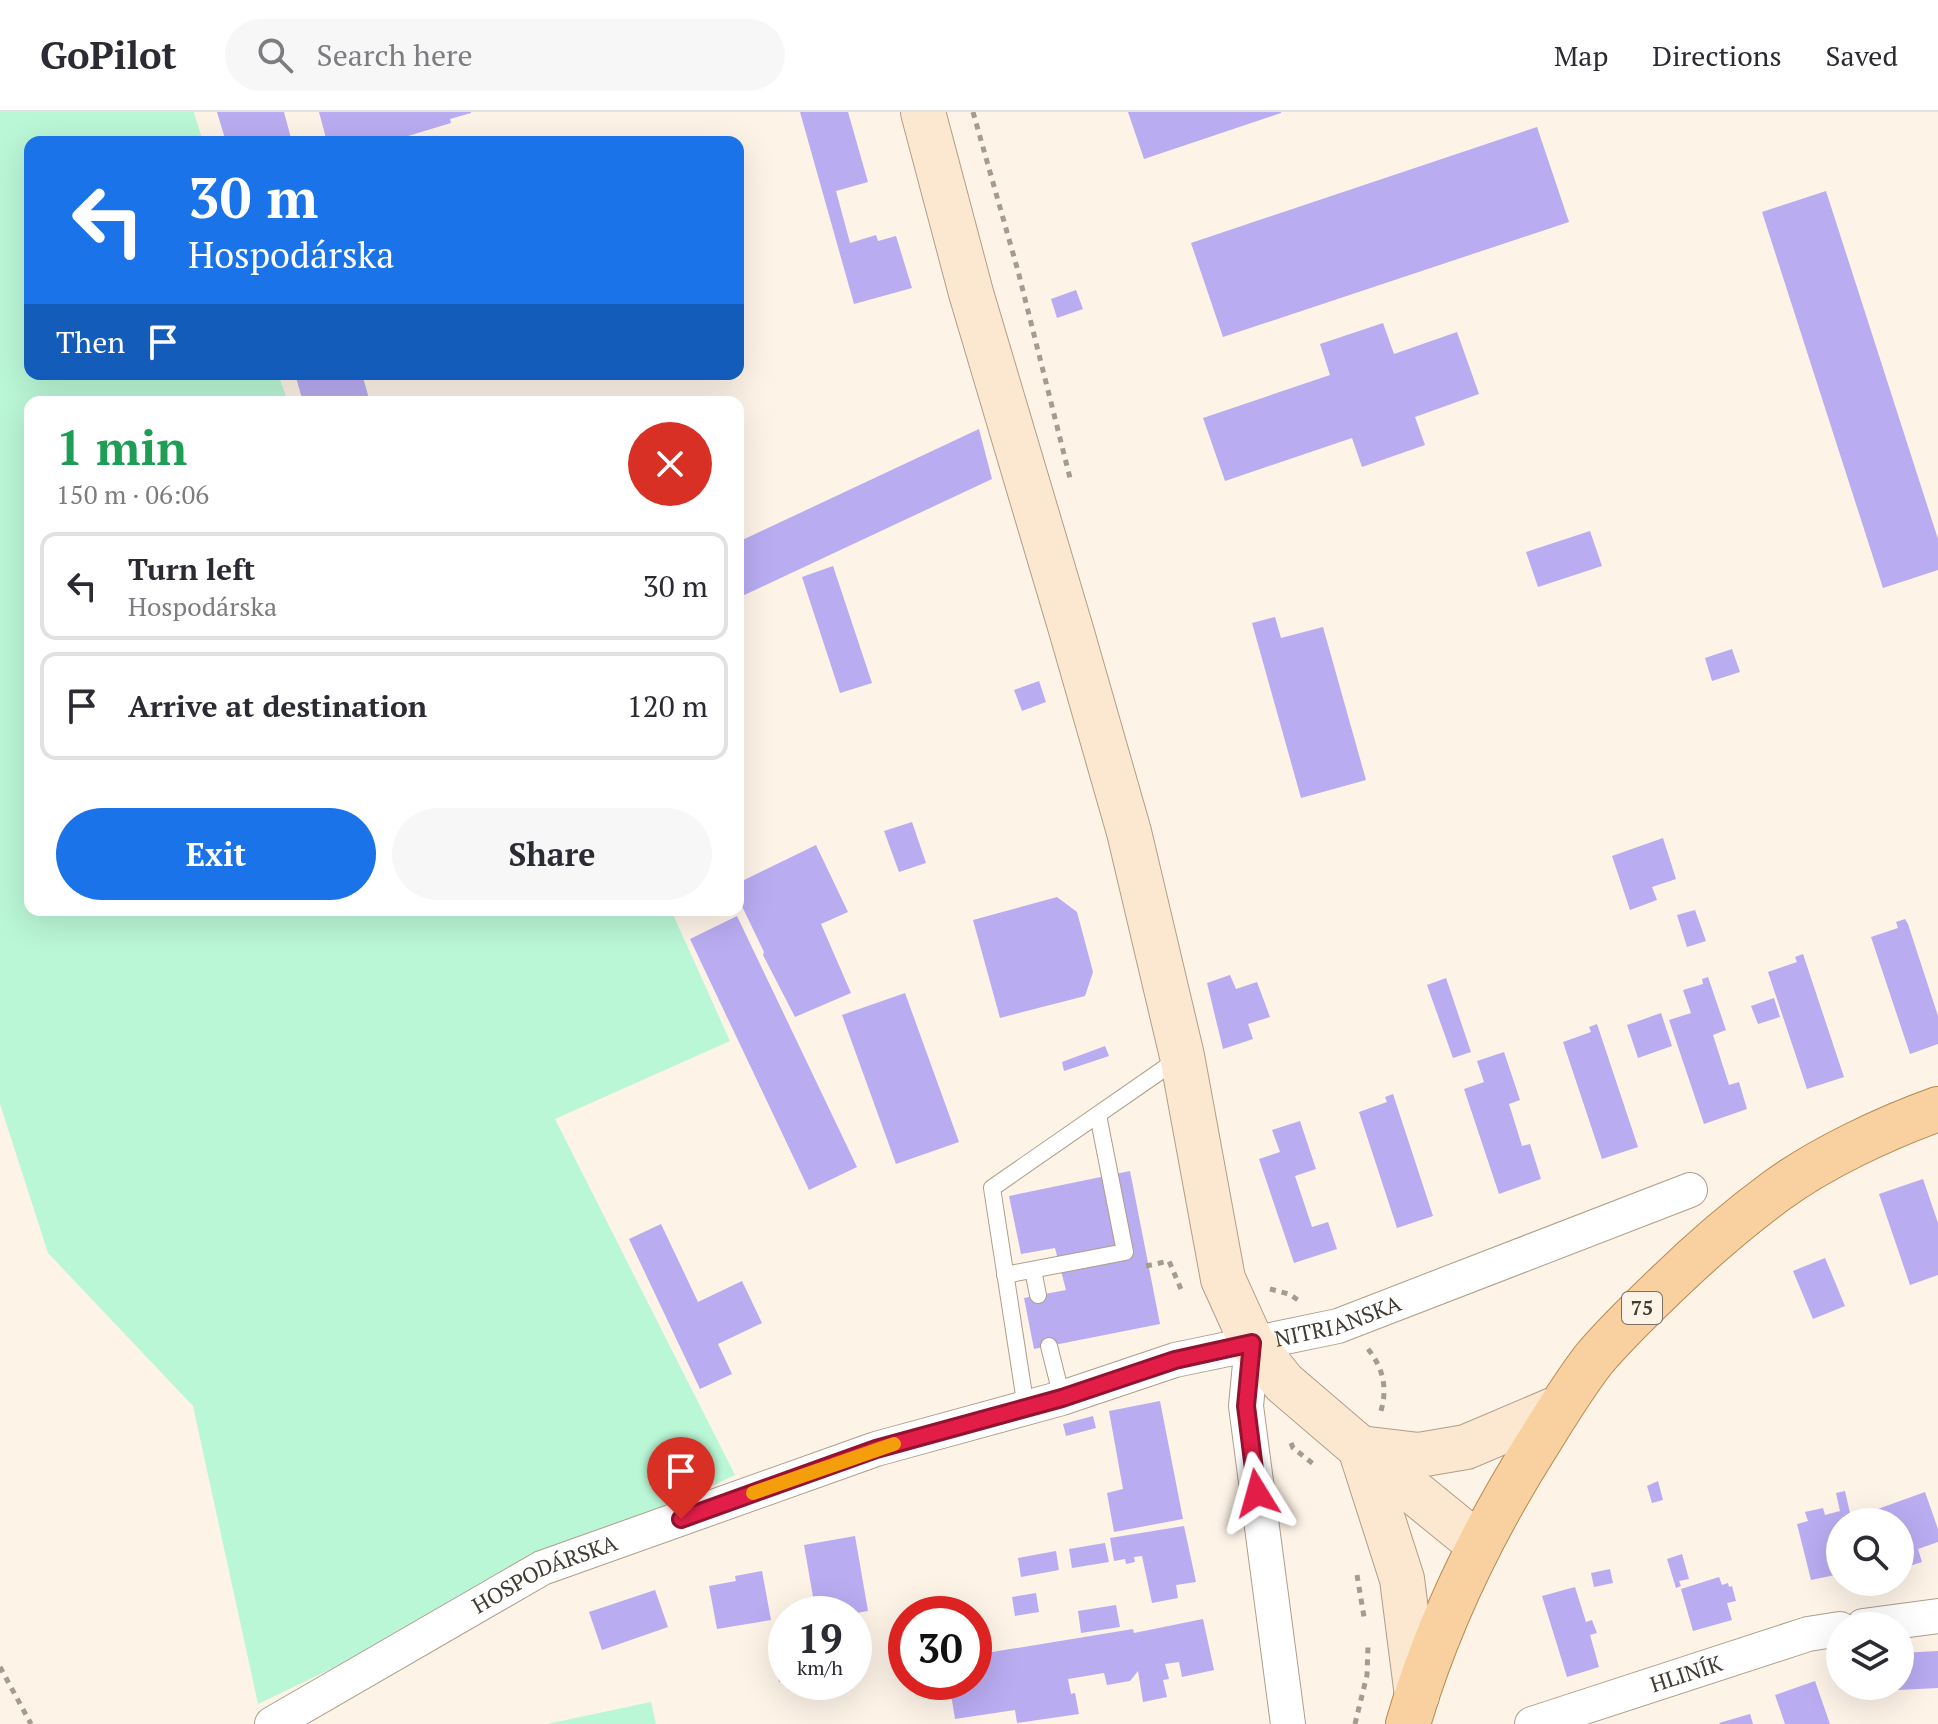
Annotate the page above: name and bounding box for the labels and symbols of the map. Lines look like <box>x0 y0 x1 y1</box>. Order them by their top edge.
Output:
street label: NITRIANSKA <box>1272 1288 1406 1353</box>
road number: 75 <box>1622 1292 1662 1324</box>
pin <box>647 1437 715 1519</box>
position arrow <box>1215 1451 1299 1535</box>
street label: HOSPODÁRSKA <box>467 1527 622 1619</box>
speed limit sign: 30 <box>888 1596 992 1700</box>
street label: HLINÍK <box>1646 1648 1726 1699</box>

